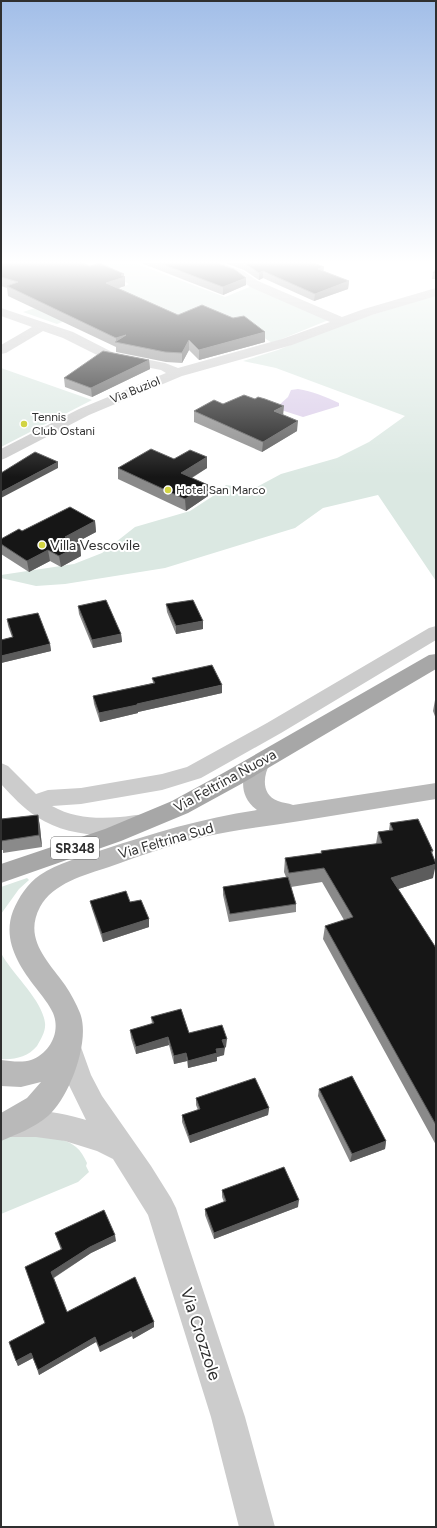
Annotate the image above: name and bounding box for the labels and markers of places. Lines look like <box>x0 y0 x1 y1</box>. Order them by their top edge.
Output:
place label: Tennis Club Ostani <box>32 410 95 438</box>
marker: Tennis Club Ostani <box>19 419 29 429</box>
place label: Hotel San Marco <box>176 483 266 497</box>
marker: Hotel San Marco <box>163 485 173 495</box>
place label: Villa Vescovile <box>50 537 140 554</box>
marker: Villa Vescovile <box>37 540 47 550</box>

